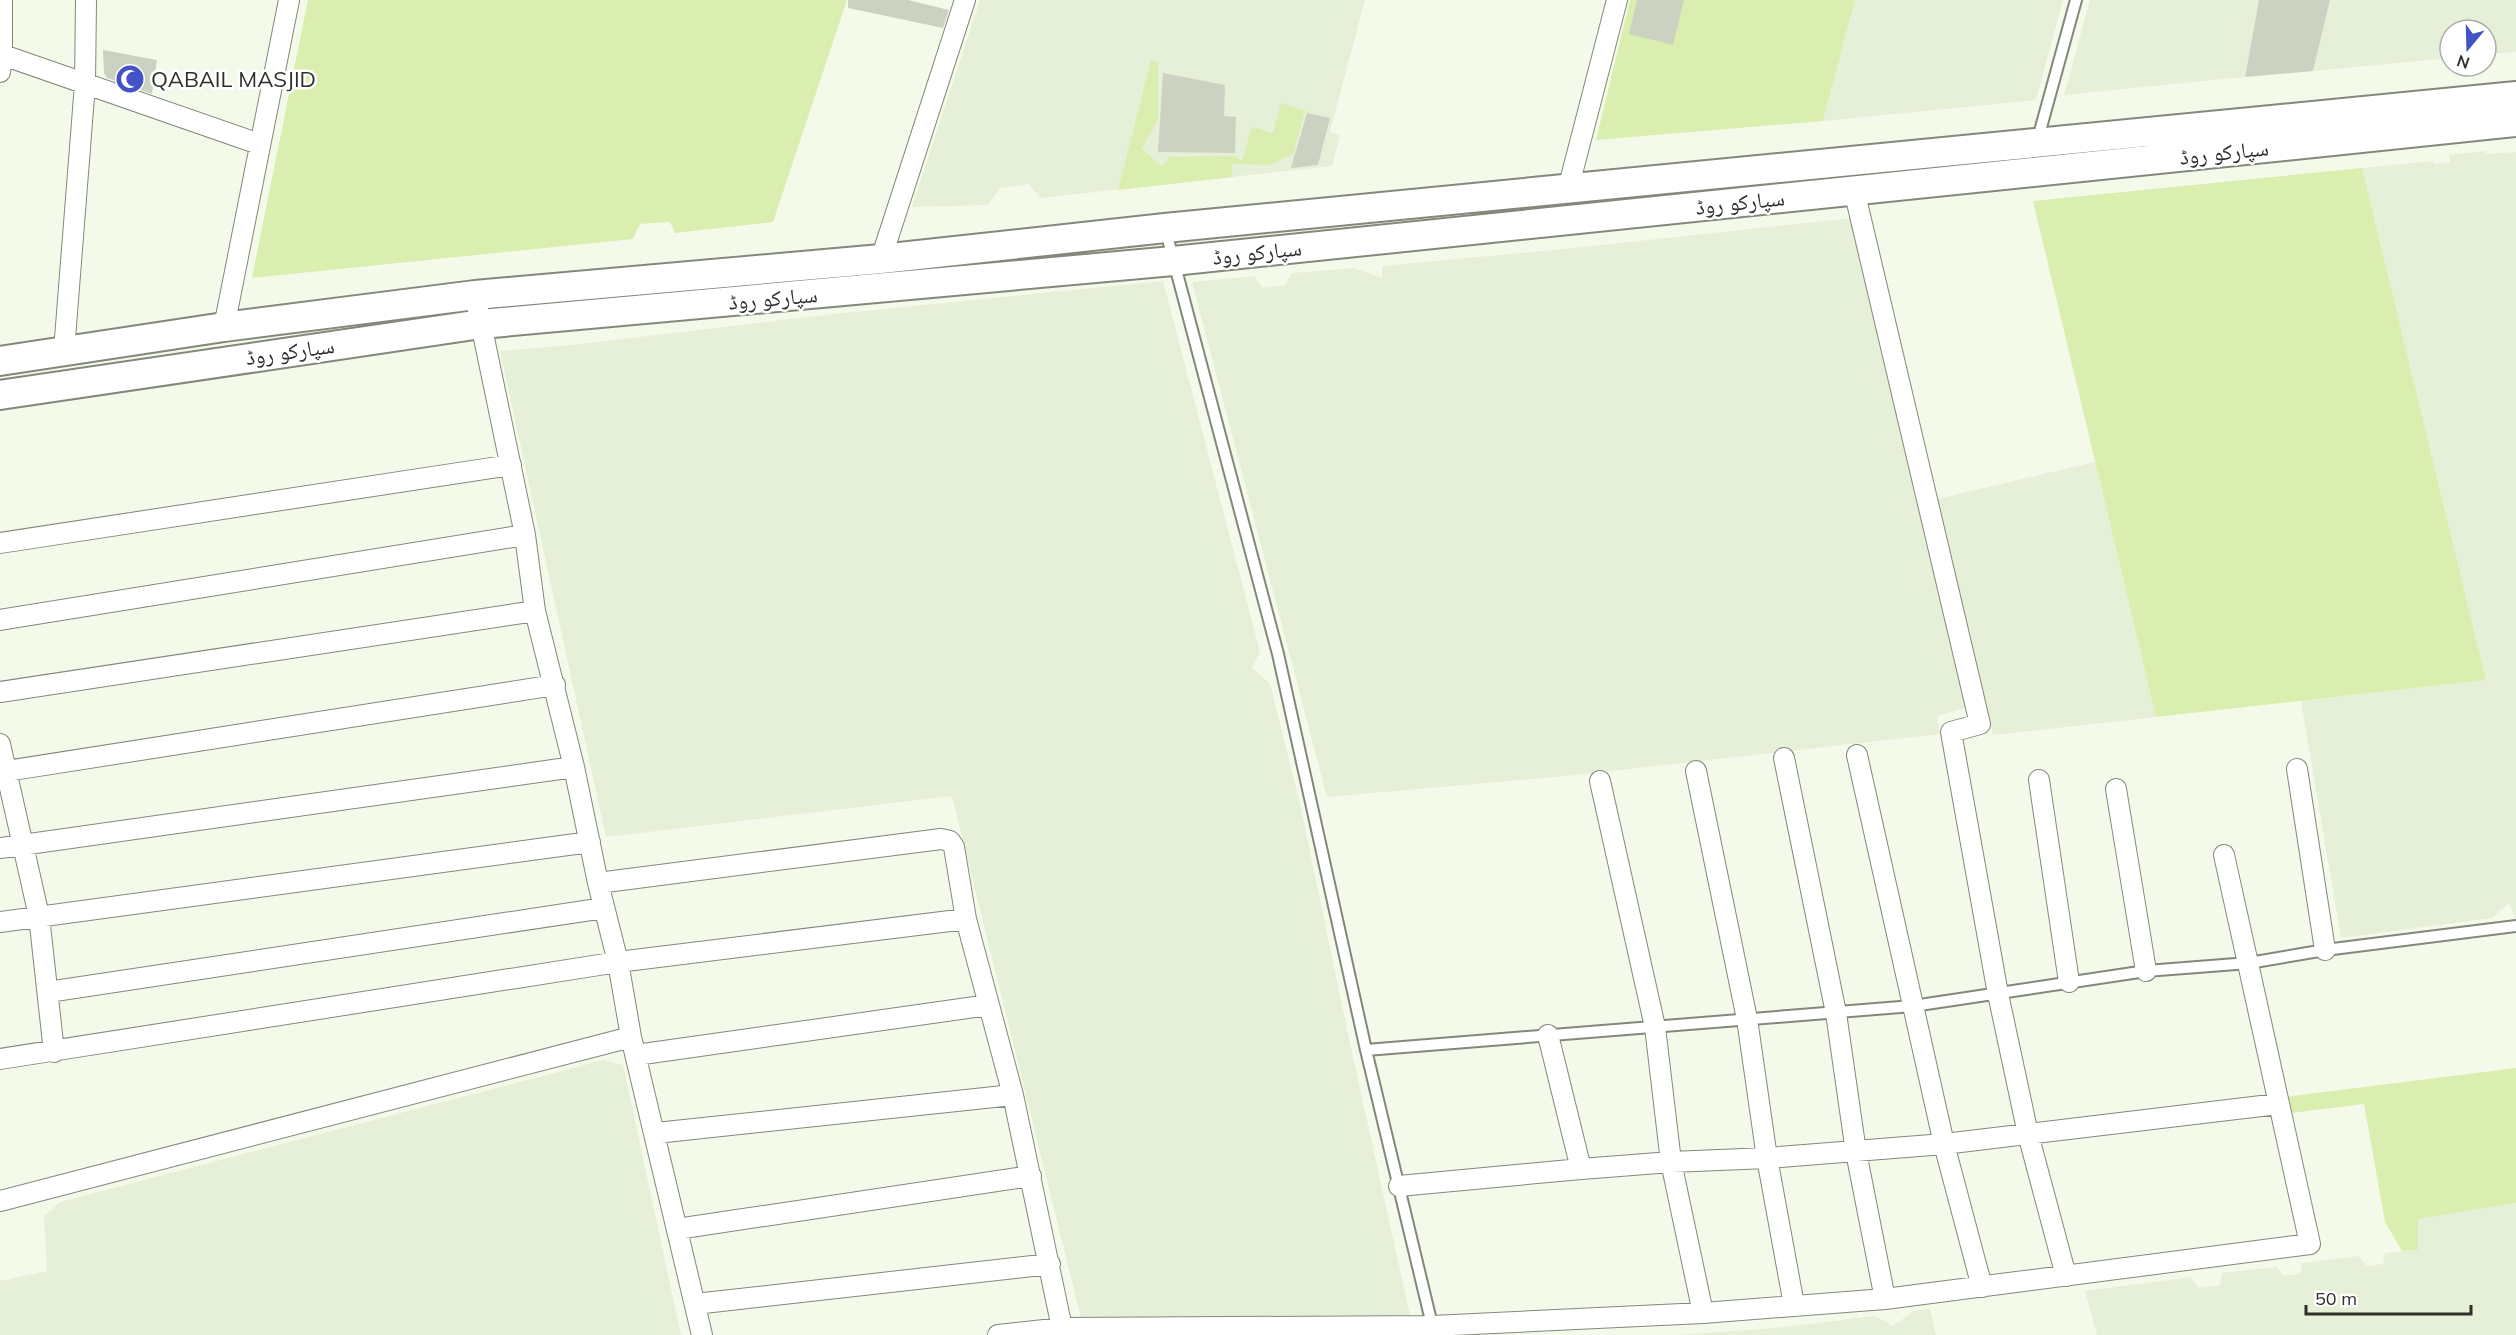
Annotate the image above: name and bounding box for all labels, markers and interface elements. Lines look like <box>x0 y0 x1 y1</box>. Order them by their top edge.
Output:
north arrow <box>2438 18 2498 78</box>
text: N <box>2454 51 2472 74</box>
mosque icon: QABAIL MASJID <box>114 63 146 95</box>
place label: QABAIL MASJID <box>151 65 316 93</box>
street label: سپارکو روڈ <box>2178 133 2270 171</box>
street label: سپارکو روڈ <box>1694 183 1786 221</box>
street label: سپارکو روڈ <box>1211 233 1303 271</box>
street label: سپارکو روڈ <box>727 280 819 316</box>
street label: سپارکو روڈ <box>244 331 336 371</box>
scale bar <box>2306 1278 2471 1316</box>
text: 50 m <box>2315 1287 2357 1310</box>

